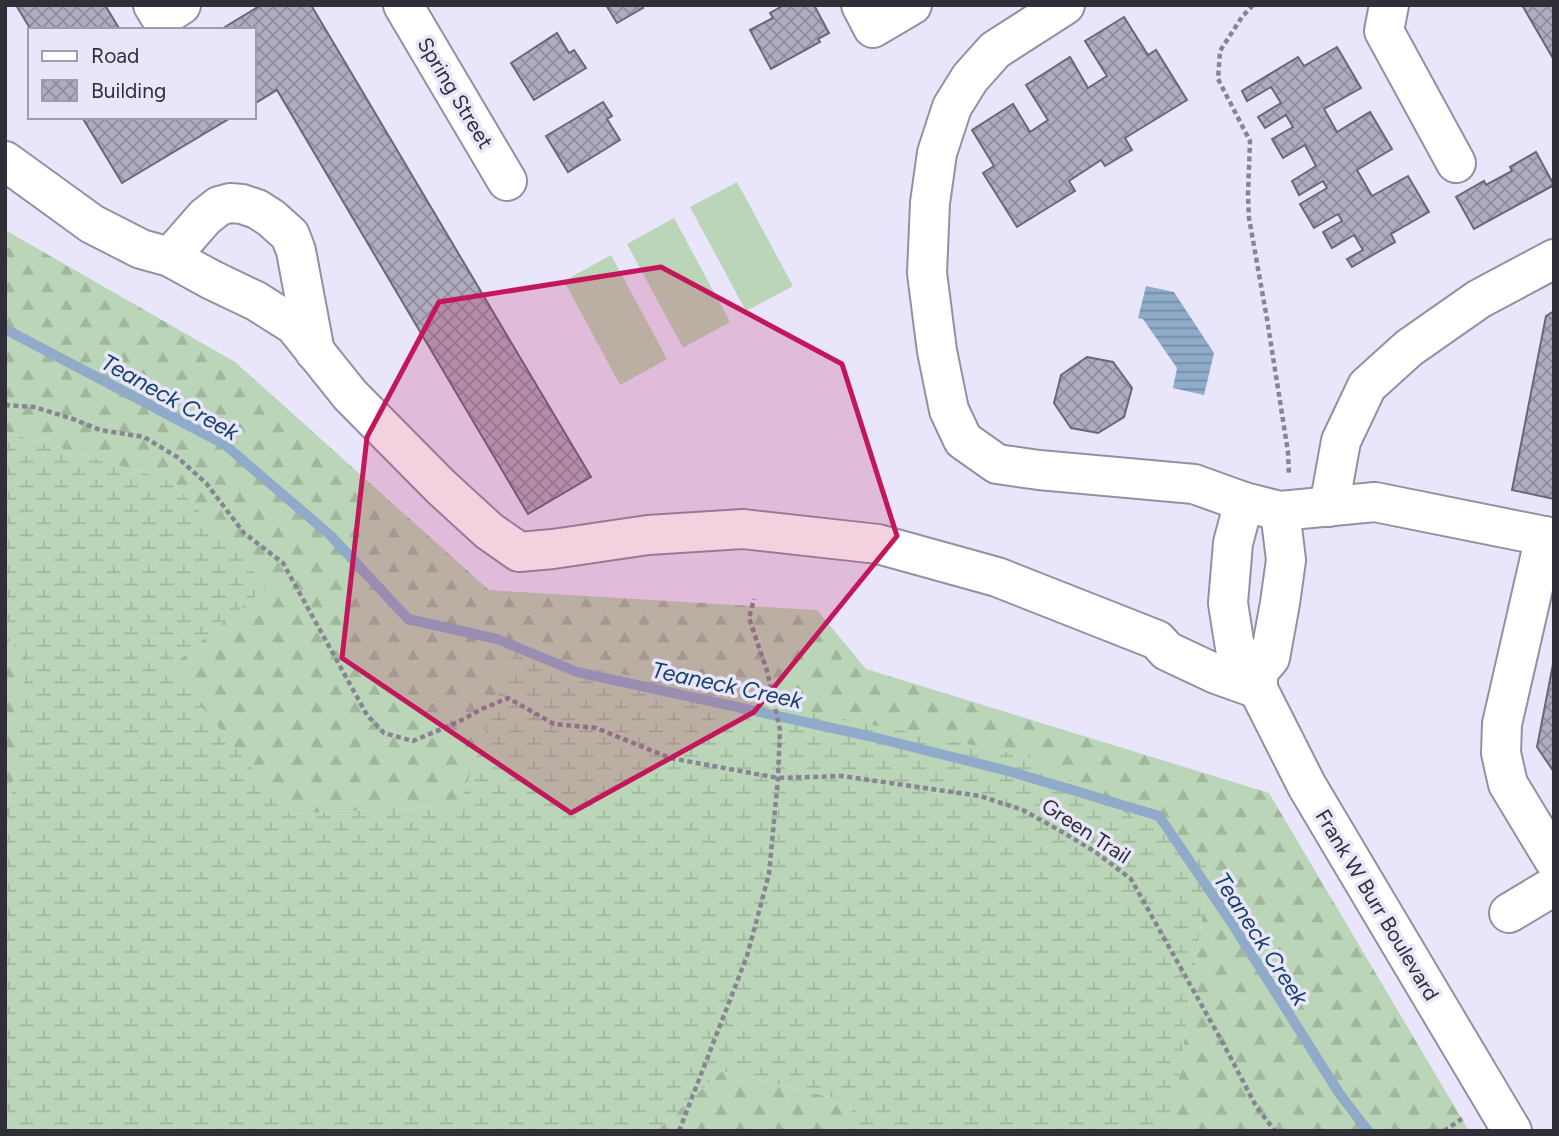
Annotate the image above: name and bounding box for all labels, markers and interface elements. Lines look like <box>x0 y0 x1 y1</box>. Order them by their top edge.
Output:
legend <box>28 28 256 119</box>
street label: Spring Street <box>412 33 498 153</box>
text: Road <box>91 43 139 68</box>
text: Building <box>91 78 166 103</box>
water label: Teaneck Creek <box>96 348 244 447</box>
water label: Teaneck Creek <box>649 655 805 715</box>
street label: Green Trail <box>1037 793 1135 869</box>
street label: Frank W Burr Boulevard <box>1310 805 1444 1005</box>
water label: Teaneck Creek <box>1208 867 1315 1011</box>

